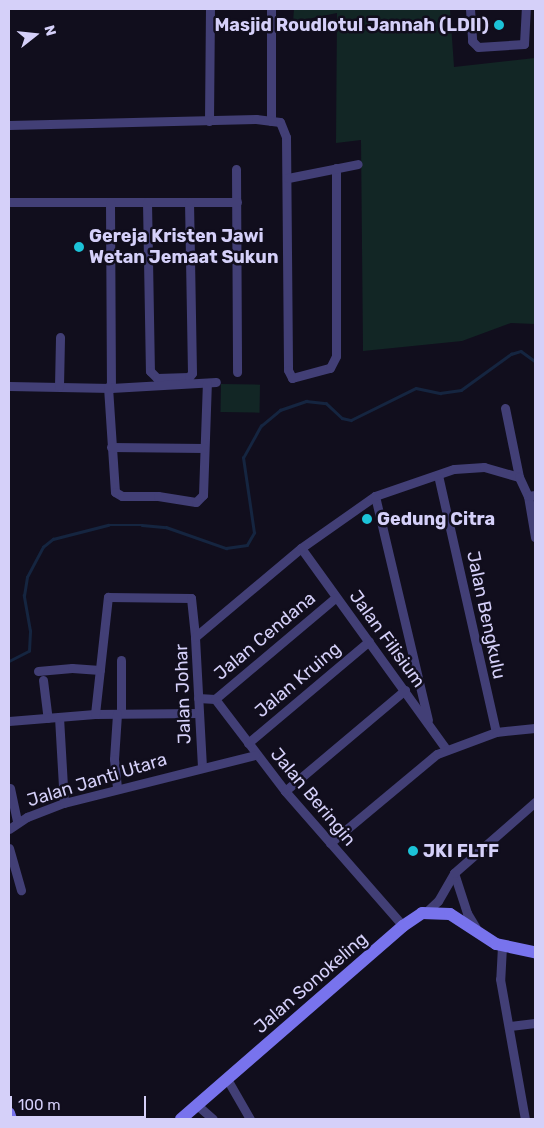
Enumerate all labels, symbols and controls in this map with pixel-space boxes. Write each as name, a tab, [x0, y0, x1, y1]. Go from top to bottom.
north arrow	[10, 10, 60, 60]
place label: Masjid Roudlotul Jannah (LDII)	[214, 14, 489, 36]
marker: Masjid Roudlotul Jannah (LDII)	[493, 19, 505, 31]
text: N	[40, 24, 59, 38]
place label: Gereja Kristen Jawi Wetan Jemaat Sukun	[89, 226, 278, 268]
marker: Gereja Kristen Jawi Wetan Jemaat Sukun	[73, 241, 85, 253]
place label: Gedung Citra	[377, 508, 495, 530]
marker: Gedung Citra	[361, 513, 373, 525]
street label: Jalan Bengkulu	[462, 549, 510, 681]
street label: Jalan Filisium	[345, 586, 429, 692]
street label: Jalan Cendana	[210, 587, 320, 685]
street label: Jalan Kruing	[251, 638, 345, 722]
street label: Jalan Johar	[170, 643, 196, 745]
street label: Jalan Beringin	[266, 744, 360, 850]
street label: Jalan Janti Utara	[25, 748, 169, 812]
place label: JKI FLTF	[423, 840, 499, 862]
marker: JKI FLTF	[407, 845, 419, 857]
street label: Jalan Sonokeling	[250, 928, 372, 1038]
scale bar	[12, 1086, 149, 1118]
text: 100 m	[18, 1096, 60, 1114]

